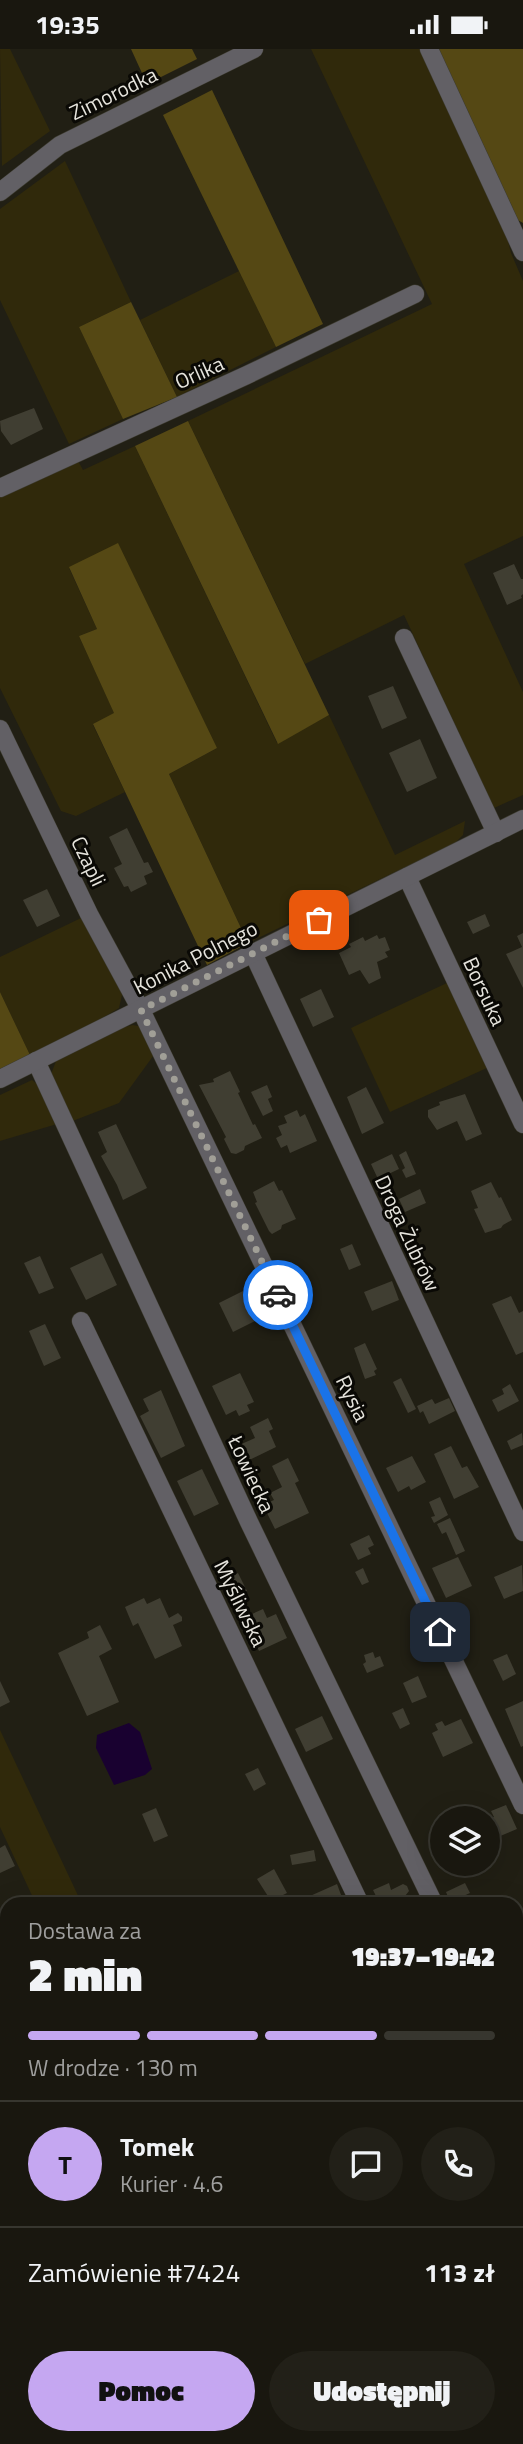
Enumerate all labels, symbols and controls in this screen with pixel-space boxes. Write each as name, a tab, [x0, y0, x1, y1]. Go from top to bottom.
text: 19:35	[35, 5, 100, 44]
street label: Zimorodka	[64, 58, 163, 128]
street label: Orlika	[169, 347, 229, 397]
street label: Czapli	[63, 831, 115, 891]
pin	[289, 890, 349, 950]
icon: bag	[300, 901, 338, 939]
street label: Konika Polnego	[127, 912, 263, 1002]
street label: Borsuka	[455, 951, 515, 1031]
street label: Droga Żubrów	[367, 1170, 449, 1296]
courier	[243, 1260, 313, 1330]
icon: car	[259, 1276, 297, 1314]
street label: Rysia	[328, 1369, 378, 1427]
street label: Łowiecka	[220, 1429, 284, 1518]
street label: Myśliwska	[206, 1554, 276, 1652]
pin	[410, 1602, 470, 1662]
icon: home	[421, 1613, 459, 1651]
map controls	[430, 1806, 500, 1876]
button: layers	[430, 1806, 500, 1876]
text: Dostawa za	[28, 1913, 141, 1948]
text: 19:37–19:42	[351, 1937, 495, 1976]
text: 2 min	[28, 1939, 142, 2009]
text: W drodze · 130 m	[28, 2050, 198, 2085]
text: Tomek	[120, 2127, 194, 2166]
button: chat	[329, 2127, 403, 2201]
button: phone	[421, 2127, 495, 2201]
text: T	[58, 2145, 72, 2184]
text: Kurier · 4.6	[120, 2166, 223, 2201]
text: Zamówienie #7424	[28, 2253, 240, 2292]
text: 113 zł	[424, 2253, 495, 2292]
button: Pomoc	[28, 2351, 255, 2431]
button: Udostępnij	[269, 2351, 495, 2431]

